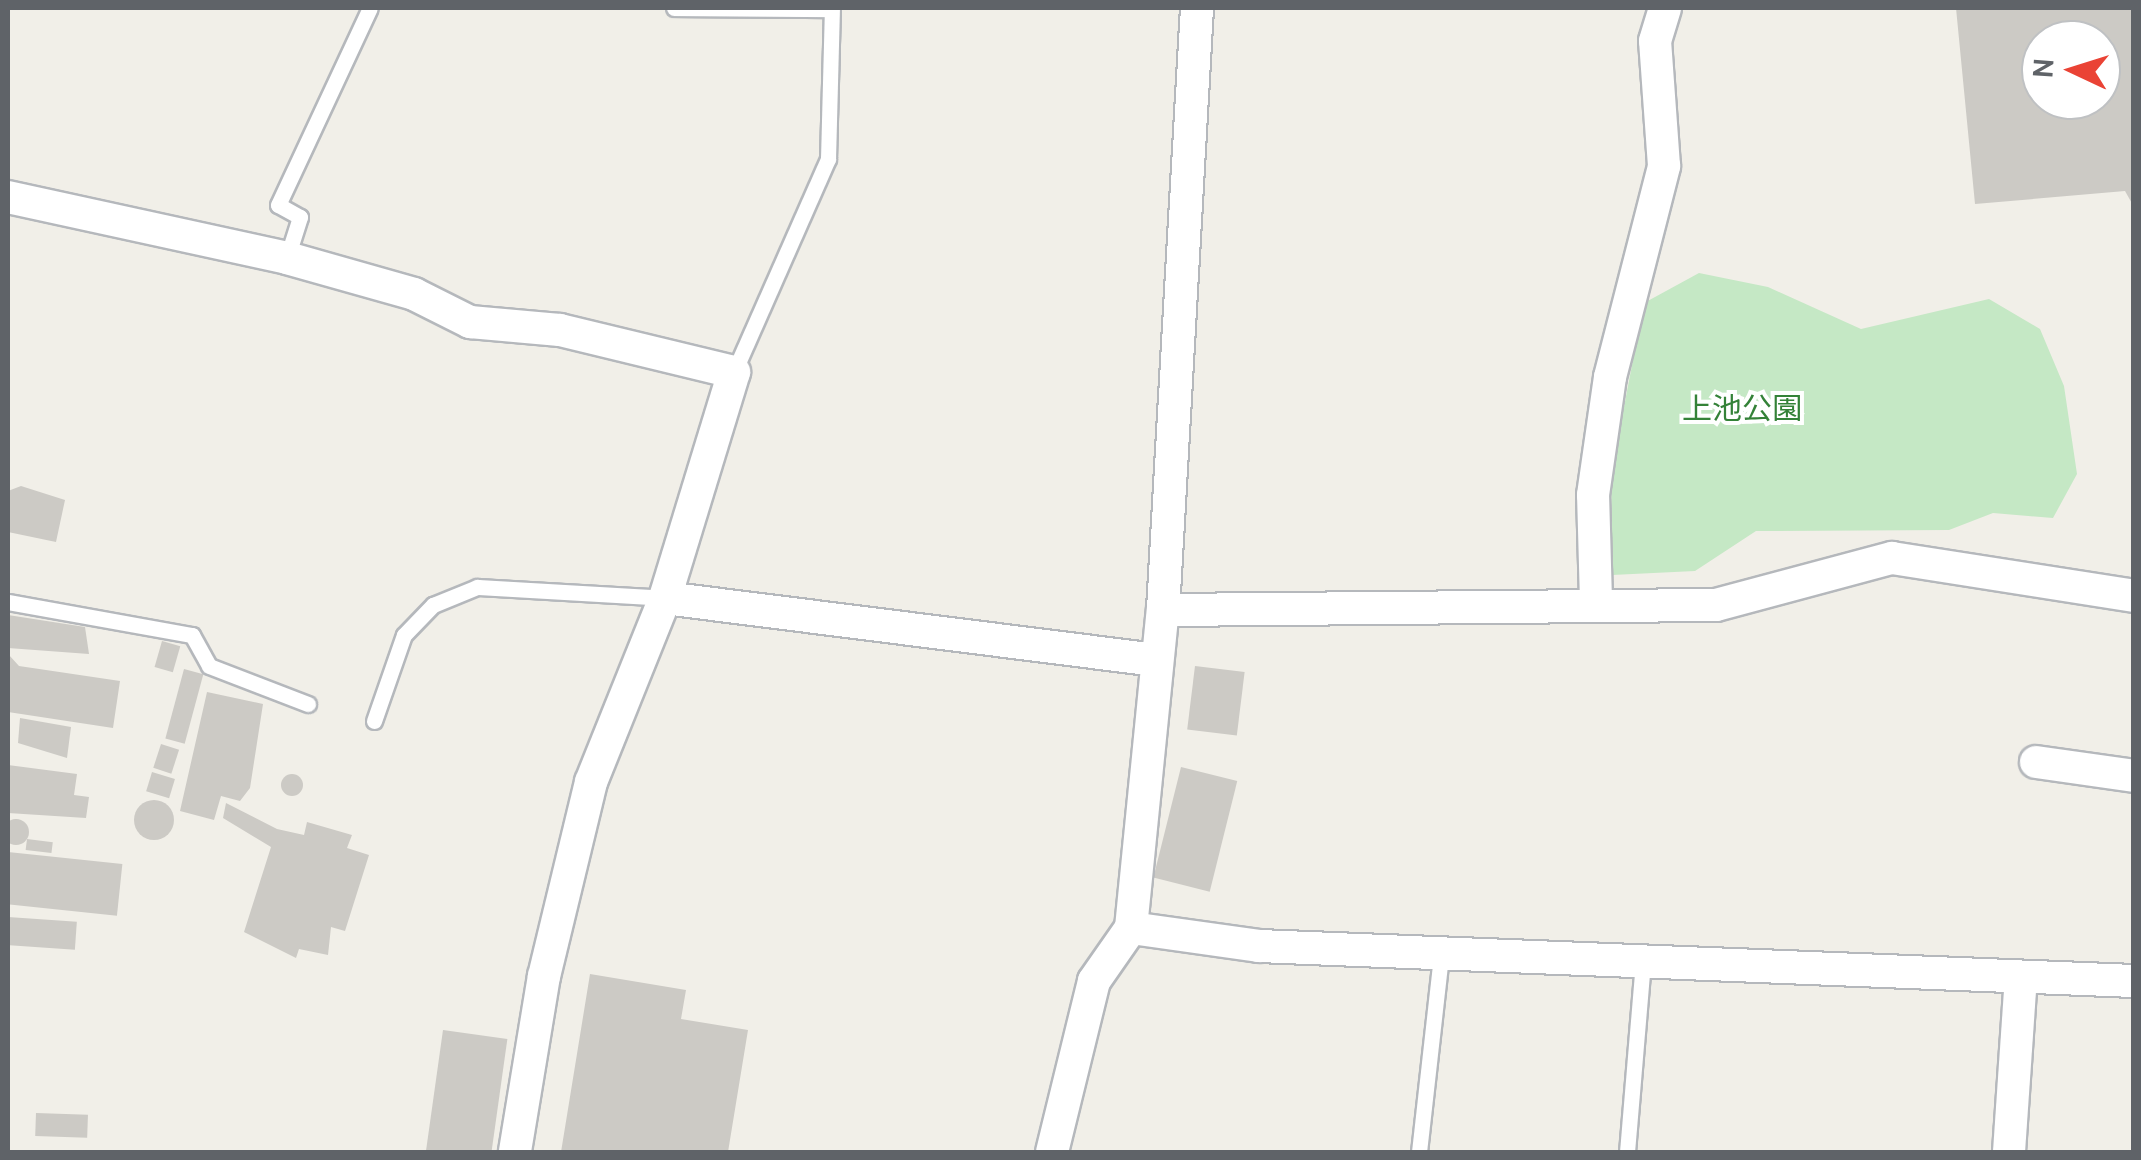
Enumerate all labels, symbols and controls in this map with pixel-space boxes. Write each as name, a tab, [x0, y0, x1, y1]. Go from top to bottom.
north arrow	[2021, 20, 2121, 120]
text: N	[2025, 57, 2061, 79]
park label: 上池公園	[1682, 391, 1802, 427]

